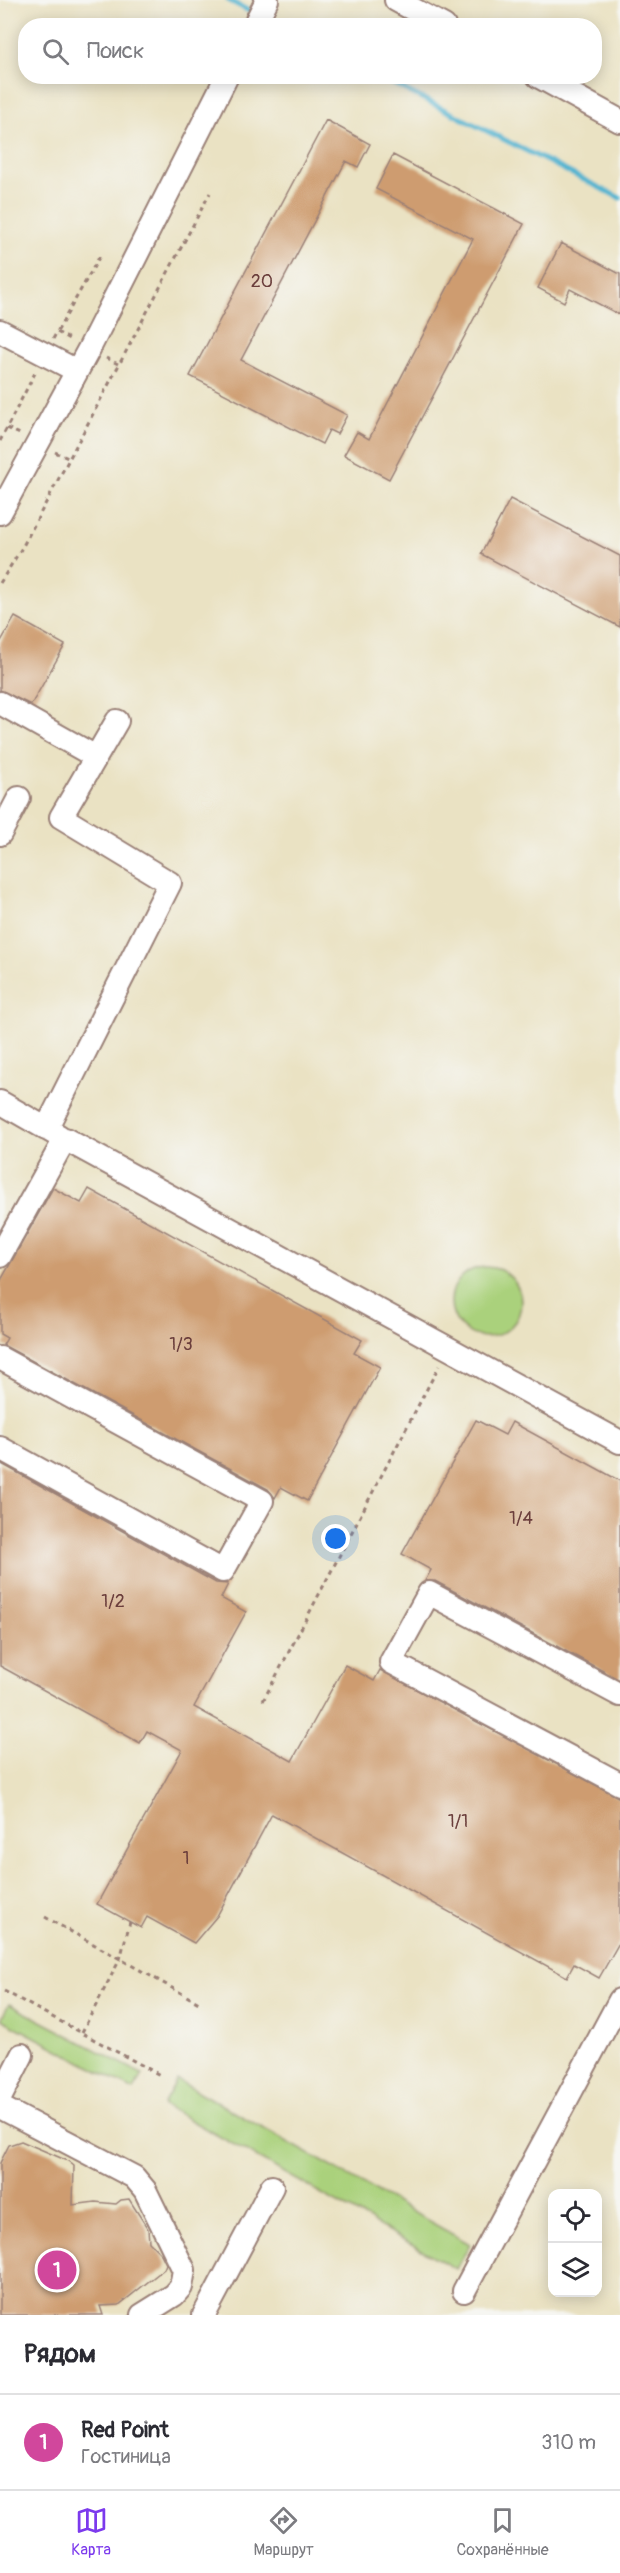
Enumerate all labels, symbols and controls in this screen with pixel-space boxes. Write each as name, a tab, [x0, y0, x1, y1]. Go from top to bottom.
search box	[18, 18, 602, 84]
icon: search	[39, 35, 72, 68]
text: Поиск	[87, 37, 144, 65]
house number: 20	[251, 270, 273, 293]
house number: 1/3	[169, 1333, 193, 1356]
house number: 1/4	[509, 1507, 534, 1530]
your location	[321, 1524, 350, 1553]
house number: 1/2	[101, 1590, 125, 1613]
house number: 1/1	[448, 1810, 468, 1833]
house number: 1	[182, 1847, 190, 1870]
map controls	[548, 2189, 602, 2297]
button: locate	[548, 2189, 602, 2243]
button: layers	[548, 2243, 602, 2297]
pin: 1	[38, 2248, 76, 2292]
text: Рядом	[24, 2338, 96, 2370]
text: Red Point	[81, 2416, 169, 2444]
text: 1	[40, 2430, 47, 2455]
text: 310 m	[541, 2430, 596, 2455]
text: Гостиница	[81, 2444, 171, 2469]
tab: Карта	[71, 2504, 111, 2560]
tab: Маршрут	[254, 2504, 314, 2560]
tab: Сохранённые	[456, 2504, 549, 2560]

